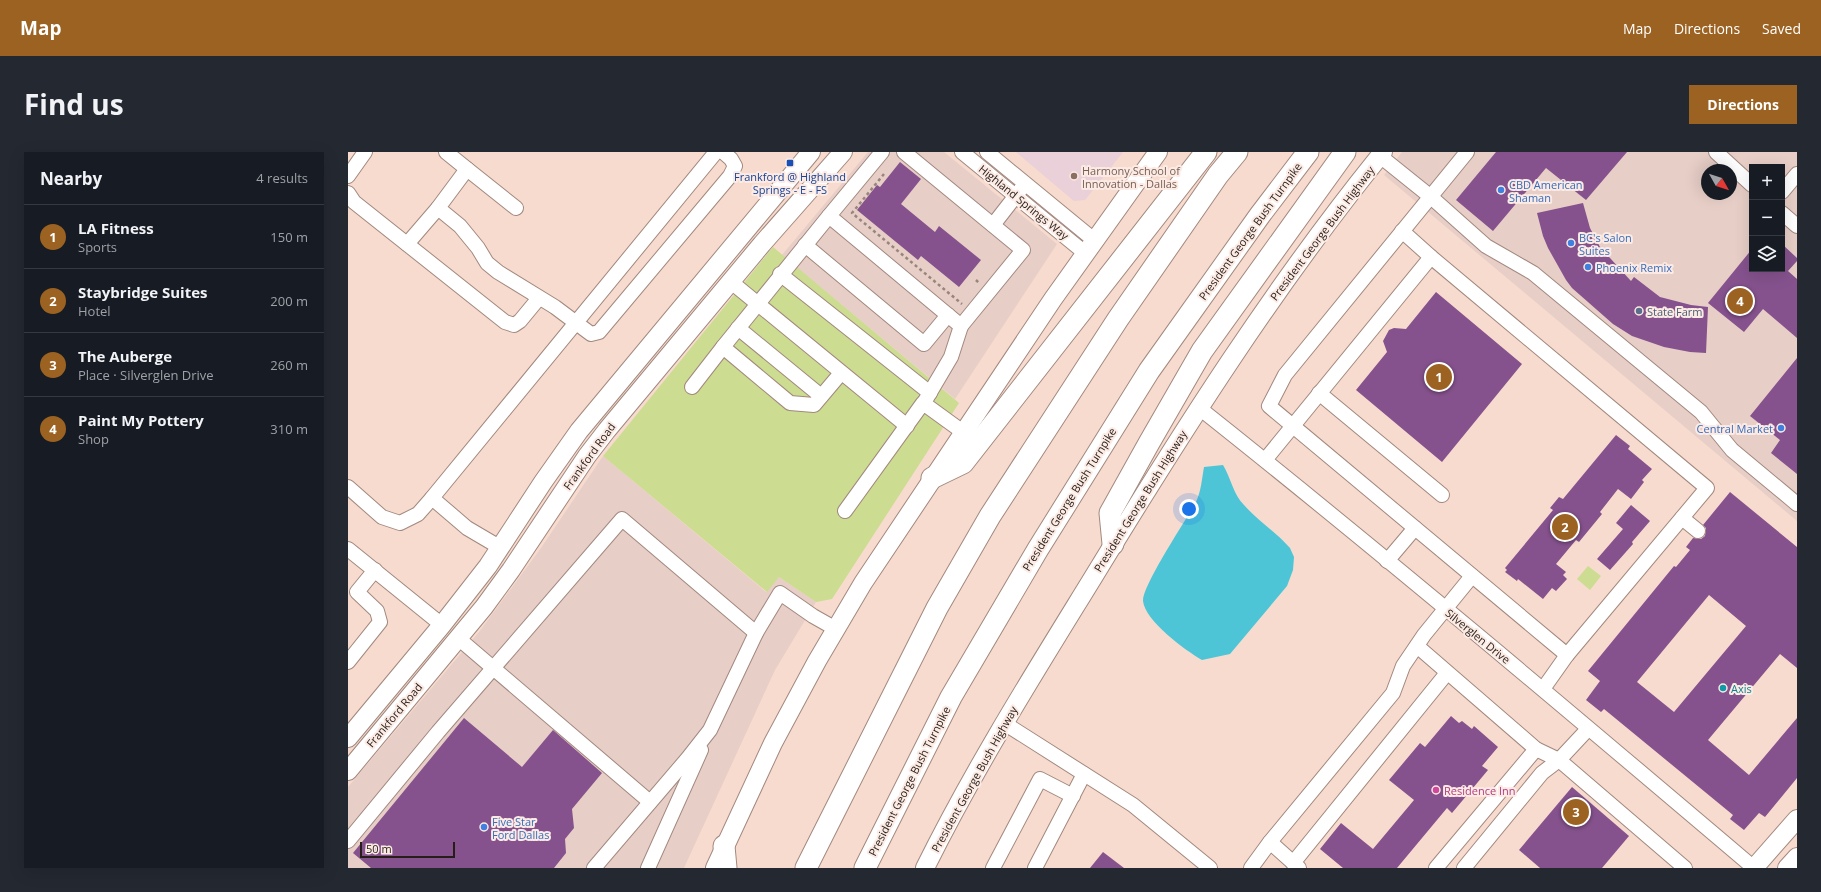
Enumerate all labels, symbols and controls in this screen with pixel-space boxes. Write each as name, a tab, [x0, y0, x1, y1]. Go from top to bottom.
text: Map	[20, 15, 61, 41]
text: Map	[1623, 19, 1652, 38]
text: Directions	[1674, 19, 1740, 38]
text: Saved	[1762, 19, 1801, 38]
text: Find us	[24, 85, 124, 123]
button: Directions	[1689, 85, 1797, 124]
marker: Frankford @ Highland Springs - E - FS	[785, 158, 795, 168]
street label: President George Bush Turnpike	[1195, 159, 1305, 303]
street label: Highland Springs Way	[976, 161, 1072, 243]
street label: President George Bush Highway	[1267, 162, 1378, 303]
place label: Harmony School of Innovation - Dallas	[1082, 163, 1181, 191]
north arrow	[1701, 164, 1737, 200]
map controls	[1749, 164, 1785, 272]
button: +	[1749, 164, 1785, 200]
text: Nearby	[40, 167, 102, 190]
text: 4 results	[256, 169, 308, 187]
place label: Frankford @ Highland Springs - E - FS	[734, 169, 846, 197]
marker: Harmony School of Innovation - Dallas	[1069, 171, 1079, 181]
place label: CBD American Shaman	[1509, 177, 1583, 205]
marker: CBD American Shaman	[1496, 185, 1506, 195]
button: −	[1749, 200, 1785, 236]
text: LA Fitness	[78, 218, 154, 238]
text: 1	[49, 228, 57, 246]
text: 150 m	[270, 228, 308, 246]
place label: BC's Salon Suites	[1579, 230, 1632, 258]
button: layers	[1749, 236, 1785, 272]
text: Sports	[78, 238, 117, 256]
marker: BC's Salon Suites	[1566, 238, 1576, 248]
place label: Phoenix Remix	[1596, 260, 1672, 275]
marker: Phoenix Remix	[1583, 262, 1593, 272]
text: Staybridge Suites	[78, 282, 208, 302]
pin: 4	[1727, 286, 1753, 316]
text: 2	[49, 292, 57, 310]
text: 200 m	[270, 292, 308, 310]
text: Hotel	[78, 302, 111, 320]
place label: State Farm	[1647, 304, 1703, 319]
marker: State Farm	[1634, 306, 1644, 316]
text: The Auberge	[78, 346, 172, 366]
text: 3	[49, 356, 57, 374]
text: 260 m	[270, 356, 308, 374]
pin: 1	[1426, 362, 1452, 392]
text: Place · Silverglen Drive	[78, 366, 214, 384]
text: Paint My Pottery	[78, 410, 204, 430]
street label: Frankford Road	[560, 419, 618, 493]
text: 4	[49, 420, 57, 438]
text: 310 m	[270, 420, 308, 438]
place label: Central Market	[1697, 421, 1773, 436]
marker: Central Market	[1776, 423, 1786, 433]
street label: President George Bush Turnpike	[1019, 425, 1119, 573]
street label: President George Bush Highway	[1090, 427, 1190, 575]
text: Shop	[78, 430, 109, 448]
your location	[1179, 499, 1199, 519]
pin: 2	[1552, 512, 1578, 542]
street label: Silverglen Drive	[1442, 605, 1514, 667]
street label: Frankford Road	[363, 680, 425, 750]
place label: Axis	[1731, 681, 1752, 696]
marker: Axis	[1718, 683, 1728, 693]
street label: President George Bush Highway	[928, 703, 1021, 855]
street label: President George Bush Turnpike	[865, 704, 953, 858]
place label: Residence Inn	[1444, 783, 1516, 798]
marker: Residence Inn	[1431, 785, 1441, 795]
pin: 3	[1563, 797, 1589, 827]
place label: Five Star Ford Dallas	[492, 814, 549, 842]
marker: Five Star Ford Dallas	[479, 822, 489, 832]
scale bar	[360, 840, 455, 859]
text: 50 m	[366, 841, 392, 856]

